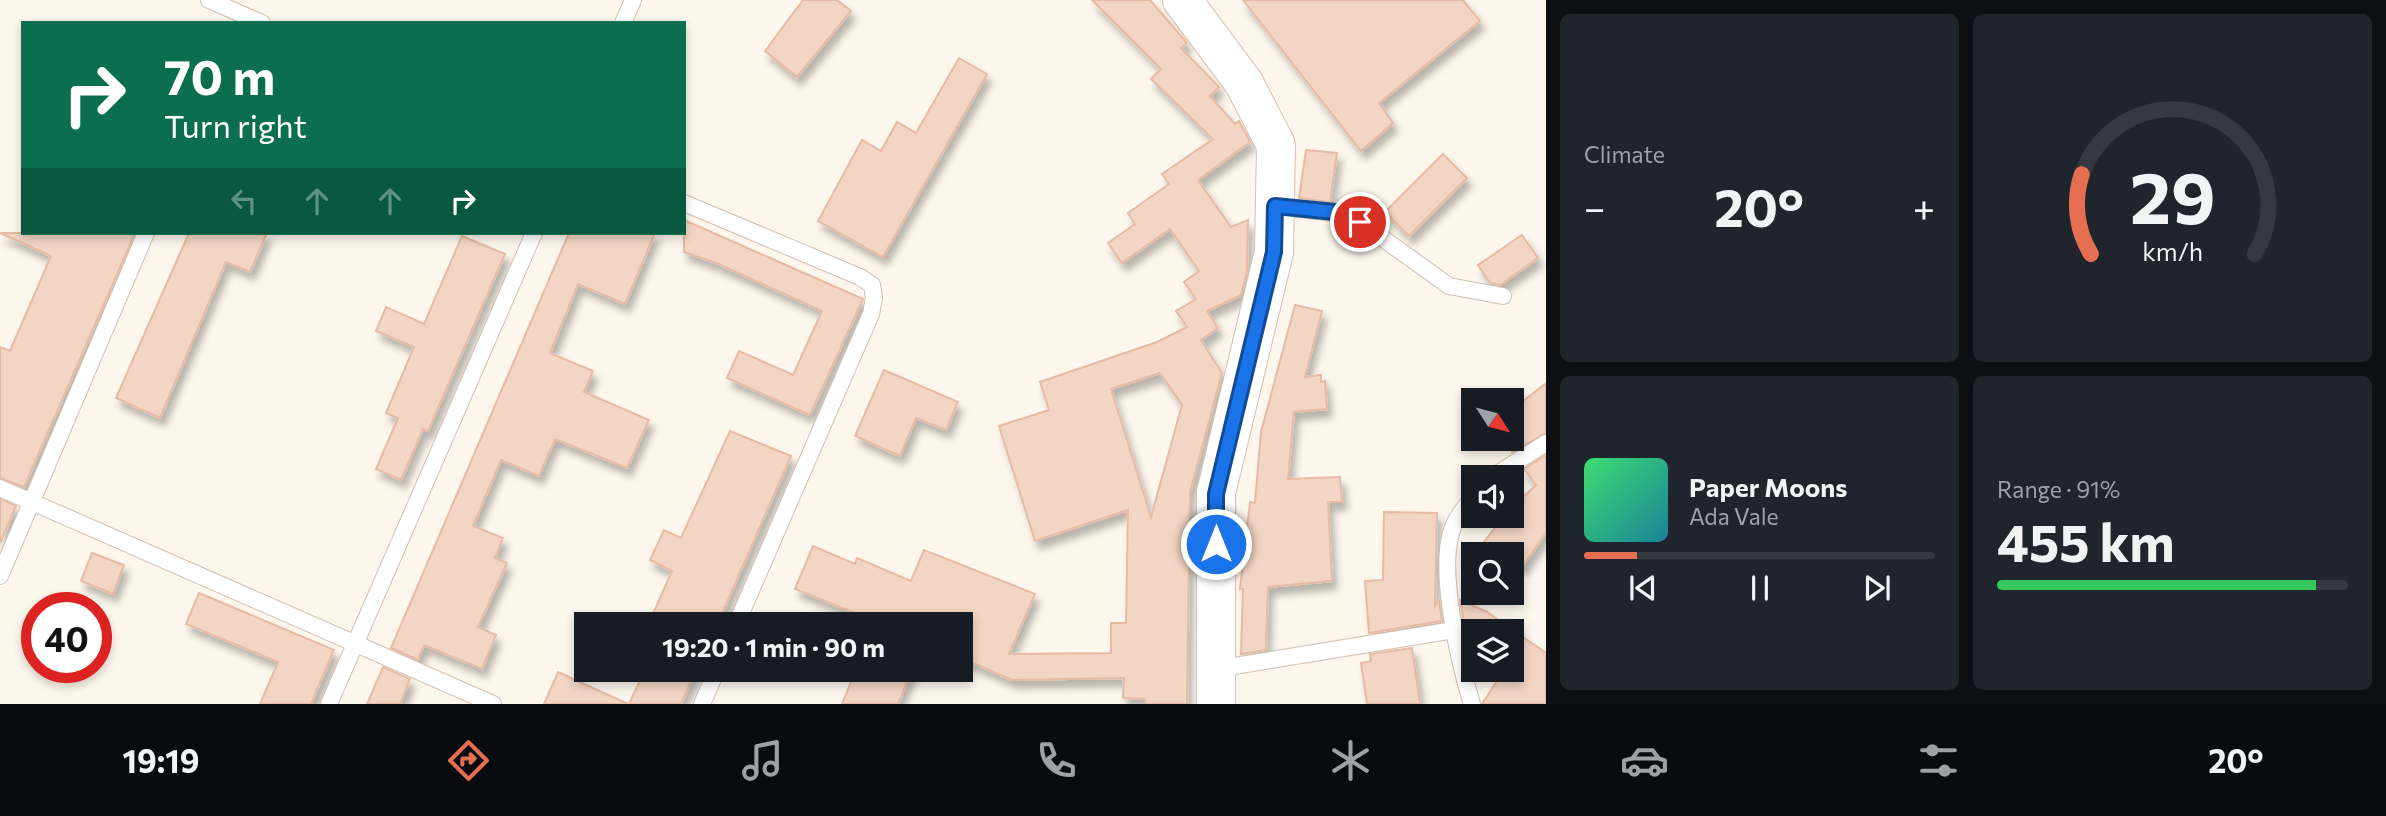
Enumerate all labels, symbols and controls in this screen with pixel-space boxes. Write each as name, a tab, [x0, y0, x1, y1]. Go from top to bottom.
text: 70 m	[164, 45, 275, 105]
icon: right	[49, 49, 140, 140]
text: Turn right	[164, 105, 307, 145]
text: Climate	[1584, 140, 1665, 168]
text: 29	[2130, 150, 2215, 239]
text: 20°	[1714, 174, 1804, 238]
icon: left	[225, 182, 263, 220]
icon: ahead	[298, 182, 336, 220]
icon: ahead	[371, 182, 409, 220]
icon: right	[444, 182, 482, 220]
text: −	[1584, 183, 1606, 230]
text: +	[1913, 183, 1935, 230]
pin	[1330, 192, 1390, 252]
icon: arrive	[1341, 203, 1379, 241]
text: km/h	[2142, 236, 2203, 266]
north arrow	[1461, 388, 1524, 452]
map controls	[1461, 388, 1524, 682]
button: sound	[1461, 465, 1524, 528]
text: Paper Moons	[1689, 471, 1847, 502]
text: Range · 91%	[1997, 475, 2120, 503]
text: Ada Vale	[1689, 502, 1779, 530]
position arrow	[1179, 507, 1253, 581]
text: 455 km	[1997, 509, 2175, 573]
button: search	[1461, 542, 1524, 605]
icon: previous	[1624, 569, 1662, 607]
icon: pause	[1741, 569, 1779, 607]
icon: next	[1858, 569, 1896, 607]
speed limit sign: 40	[21, 592, 112, 683]
button: layers	[1461, 619, 1524, 682]
text: 19:20 · 1 min · 90 m	[662, 631, 885, 662]
icon: directions	[444, 736, 493, 785]
icon: music	[738, 736, 787, 785]
icon: phone	[1032, 736, 1081, 785]
icon: climate	[1326, 736, 1375, 785]
icon: car	[1620, 736, 1669, 785]
icon: filters	[1914, 736, 1963, 785]
text: 19:19	[122, 740, 199, 780]
text: 20°	[2208, 740, 2263, 780]

